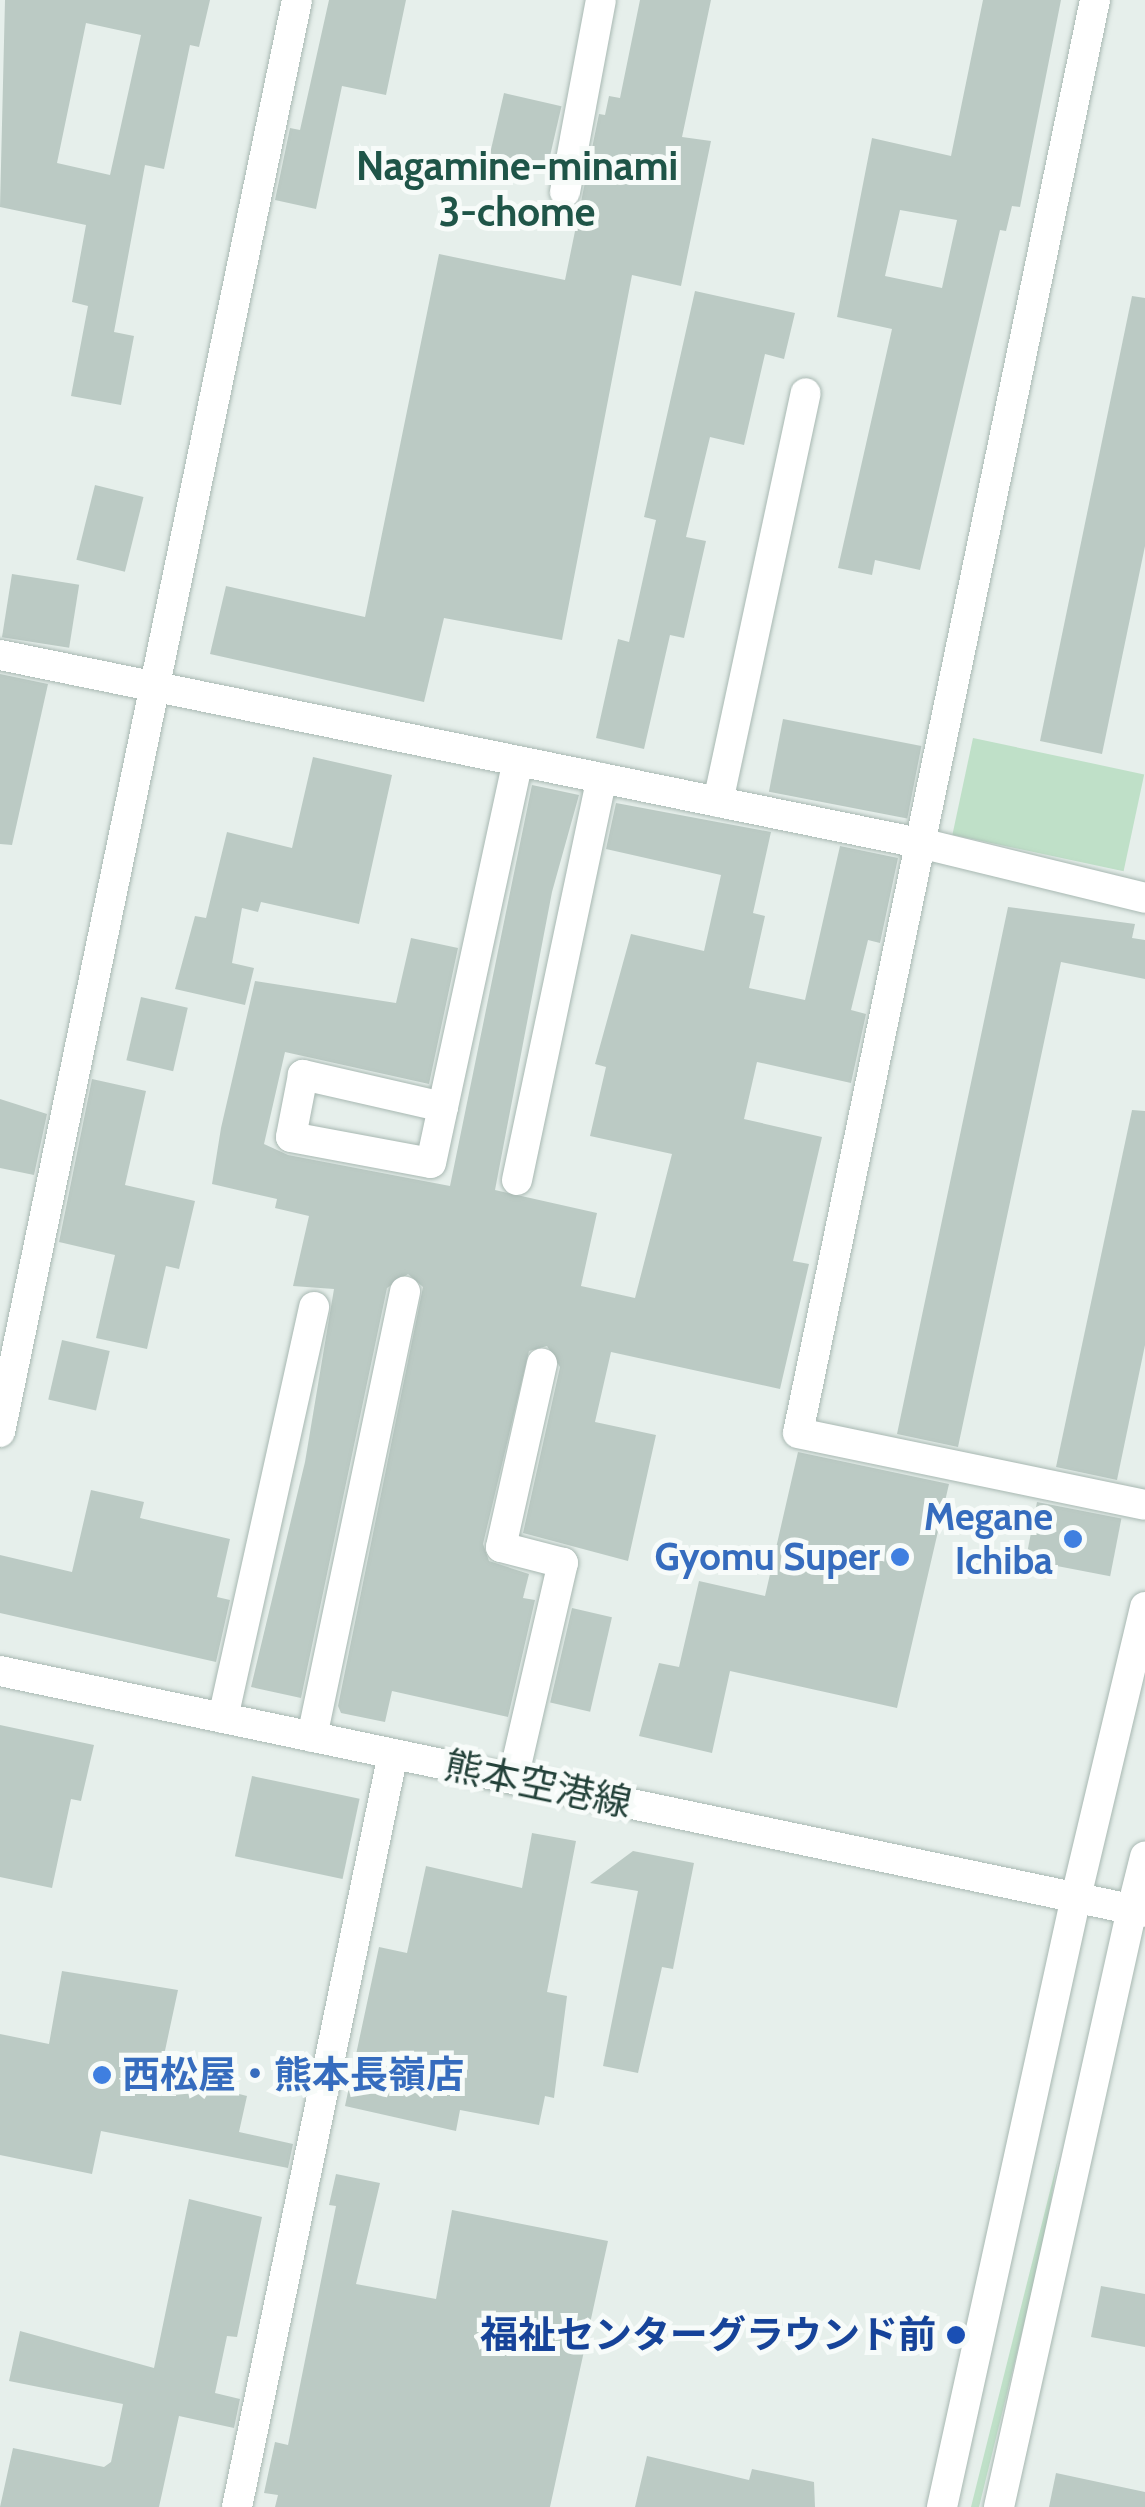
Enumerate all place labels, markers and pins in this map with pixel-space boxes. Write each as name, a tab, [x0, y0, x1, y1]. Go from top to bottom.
place label: Megane Ichiba	[924, 1494, 1053, 1584]
marker: Megane Ichiba	[1062, 1528, 1084, 1550]
place label: Gyomu Super	[655, 1534, 880, 1580]
marker: Gyomu Super	[889, 1546, 911, 1568]
place label: 西松屋・熊本長嶺店	[122, 2052, 464, 2098]
marker: 西松屋・熊本長嶺店	[91, 2064, 113, 2086]
place label: 福祉センターグラウンド前	[480, 2312, 936, 2358]
marker: 福祉センターグラウンド前	[945, 2324, 967, 2346]

